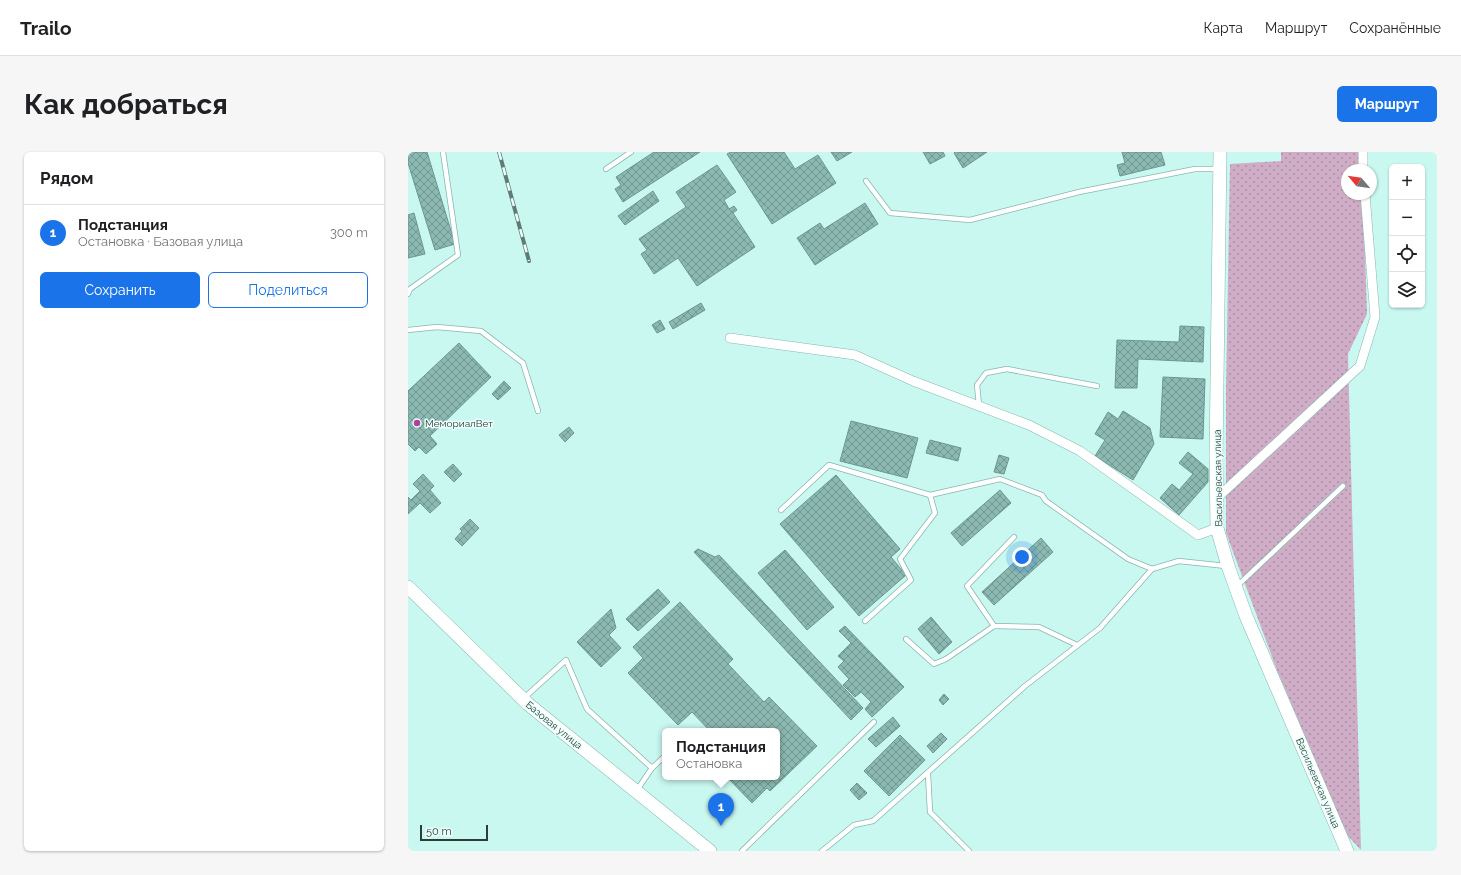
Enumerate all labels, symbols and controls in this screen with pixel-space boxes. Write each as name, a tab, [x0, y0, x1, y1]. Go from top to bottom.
text: Trailo	[20, 17, 71, 39]
text: Карта	[1204, 20, 1243, 36]
text: Маршрут	[1265, 20, 1327, 36]
text: Сохранённые	[1349, 20, 1441, 36]
button: Маршрут	[1337, 86, 1437, 122]
text: Как добраться	[24, 88, 228, 121]
north arrow	[1341, 164, 1377, 200]
map controls	[1389, 164, 1425, 308]
button: +	[1389, 164, 1425, 200]
text: Рядом	[40, 168, 93, 188]
button: −	[1389, 200, 1425, 236]
text: Подстанция	[78, 216, 168, 234]
text: 1	[50, 225, 56, 240]
text: 300 m	[330, 225, 368, 240]
text: Остановка · Базовая улица	[78, 234, 243, 249]
button: locate	[1389, 236, 1425, 272]
button: Сохранить	[40, 272, 200, 308]
button: Поделиться	[208, 272, 368, 308]
button: layers	[1389, 272, 1425, 308]
marker: МемориалВет	[412, 418, 422, 428]
place label: МемориалВет	[425, 418, 493, 429]
street label: Васильевская улица	[1212, 429, 1224, 527]
your location	[1012, 547, 1032, 567]
street label: Базовая улица	[524, 699, 584, 751]
popup	[662, 728, 780, 780]
street label: Васильевская улица	[1294, 736, 1342, 830]
text: Подстанция	[676, 738, 766, 756]
text: Остановка	[676, 756, 742, 771]
pin: 1	[708, 793, 734, 826]
scale bar	[420, 823, 488, 842]
text: 50 m	[426, 825, 452, 838]

